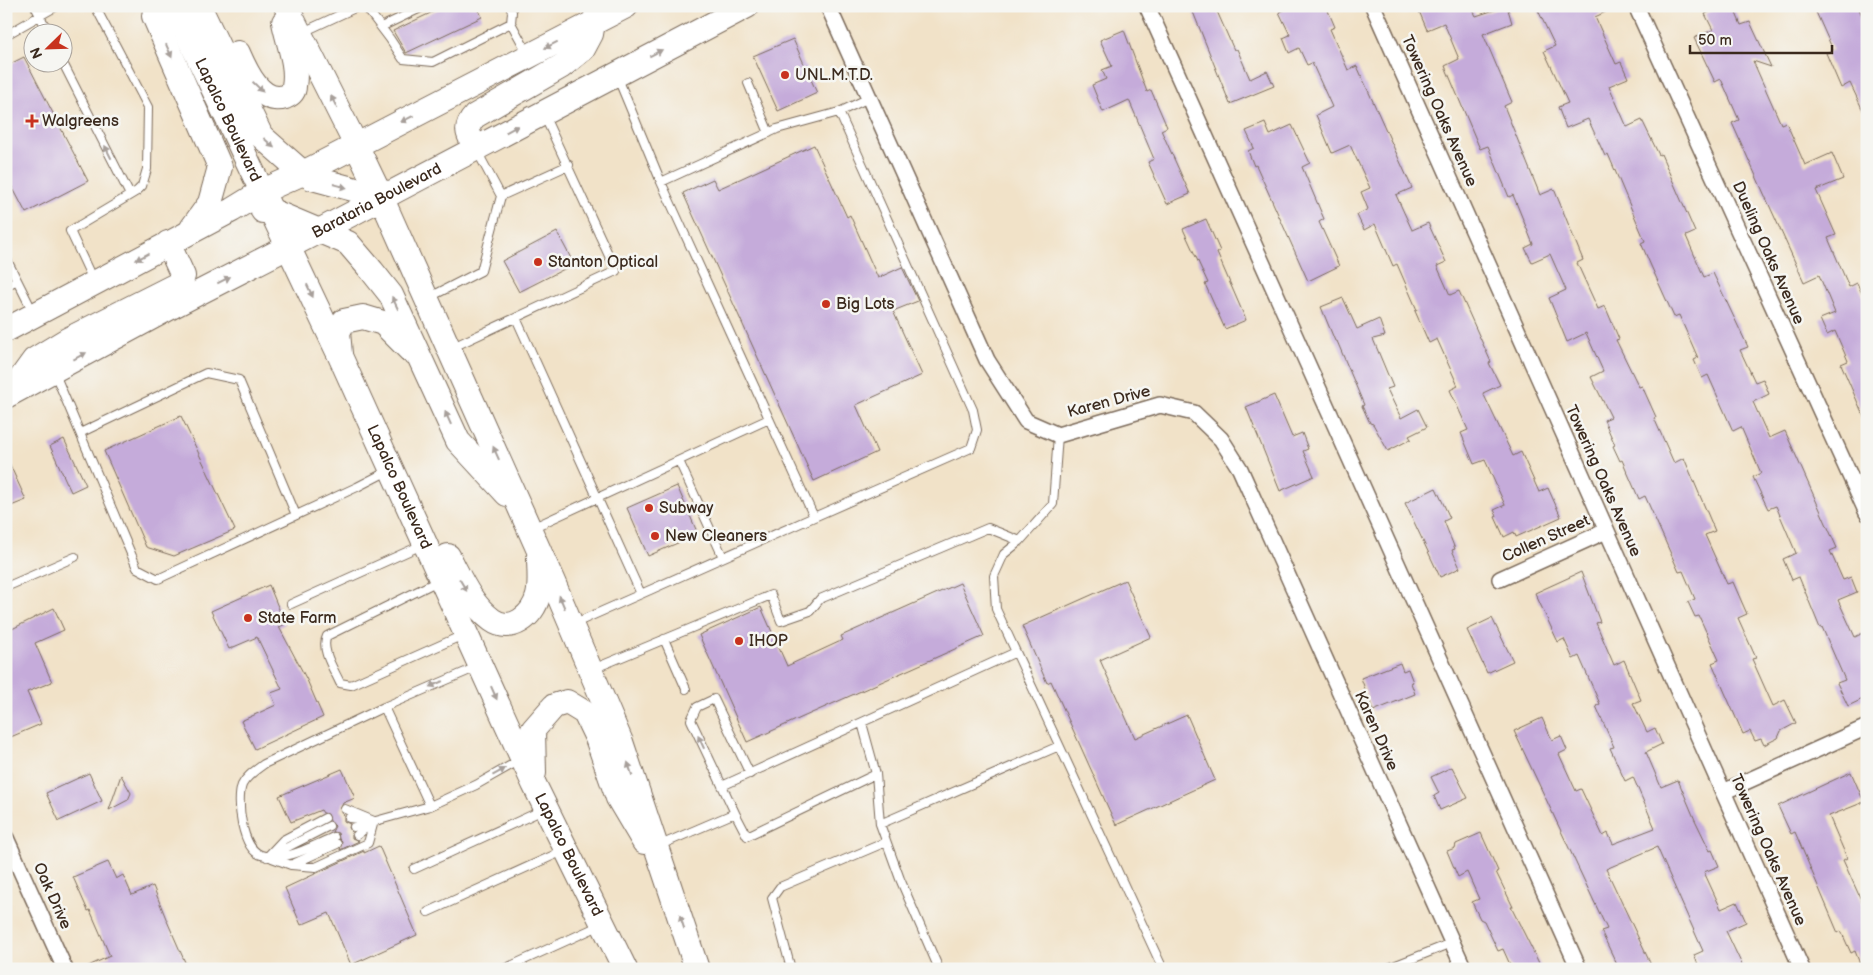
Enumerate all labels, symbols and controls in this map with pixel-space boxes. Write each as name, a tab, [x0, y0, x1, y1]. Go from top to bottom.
north arrow	[22, 22, 72, 72]
scale bar	[1690, 22, 1833, 54]
text: 50 m	[1698, 31, 1732, 50]
street label: Towering Oaks Avenue	[1397, 32, 1481, 190]
one-way arrow	[544, 41, 558, 49]
one-way arrow	[166, 44, 174, 58]
text: N	[27, 45, 46, 61]
one-way arrow	[649, 49, 663, 57]
street label: Lapalco Boulevard	[191, 55, 265, 185]
place label: UNL.M.T.D.	[795, 66, 873, 85]
marker: UNL.M.T.D.	[779, 69, 791, 81]
one-way arrow	[252, 80, 264, 92]
one-way arrow	[330, 94, 338, 109]
place label: Walgreens	[42, 112, 119, 131]
marker: Walgreens	[26, 115, 38, 127]
one-way arrow	[399, 115, 414, 123]
one-way arrow	[505, 125, 519, 133]
one-way arrow	[263, 137, 276, 148]
one-way arrow	[104, 144, 112, 159]
street label: Barataria Boulevard	[309, 159, 445, 243]
street label: Dueling Oaks Avenue	[1728, 178, 1808, 328]
one-way arrow	[332, 182, 347, 190]
one-way arrow	[135, 253, 150, 261]
place label: Stanton Optical	[548, 253, 658, 272]
marker: Stanton Optical	[532, 256, 544, 268]
one-way arrow	[216, 276, 231, 284]
one-way arrow	[306, 284, 314, 298]
place label: Big Lots	[836, 295, 895, 314]
one-way arrow	[390, 296, 398, 310]
marker: Big Lots	[820, 298, 832, 310]
one-way arrow	[73, 352, 87, 360]
street label: Karen Drive	[1065, 382, 1153, 422]
street label: Towering Oaks Avenue	[1561, 402, 1645, 560]
one-way arrow	[443, 411, 451, 425]
street label: Lapalco Boulevard	[363, 422, 436, 552]
one-way arrow	[492, 446, 500, 460]
place label: Subway	[659, 499, 714, 518]
marker: Subway	[643, 502, 655, 514]
street label: Collen Street	[1499, 511, 1593, 567]
place label: New Cleaners	[665, 527, 767, 546]
marker: New Cleaners	[649, 530, 661, 542]
one-way arrow	[459, 578, 468, 591]
one-way arrow	[558, 594, 566, 609]
place label: State Farm	[258, 609, 337, 628]
marker: State Farm	[242, 612, 254, 624]
place label: IHOP	[749, 632, 788, 651]
marker: IHOP	[733, 635, 745, 647]
one-way arrow	[429, 681, 443, 689]
one-way arrow	[489, 686, 498, 701]
street label: Karen Drive	[1350, 688, 1402, 774]
one-way arrow	[697, 735, 705, 749]
one-way arrow	[626, 761, 633, 776]
one-way arrow	[493, 767, 506, 776]
street label: Towering Oaks Avenue	[1726, 771, 1810, 929]
street label: Lapalco Boulevard	[531, 790, 607, 919]
street label: Oak Drive	[29, 860, 75, 933]
one-way arrow	[677, 915, 685, 930]

